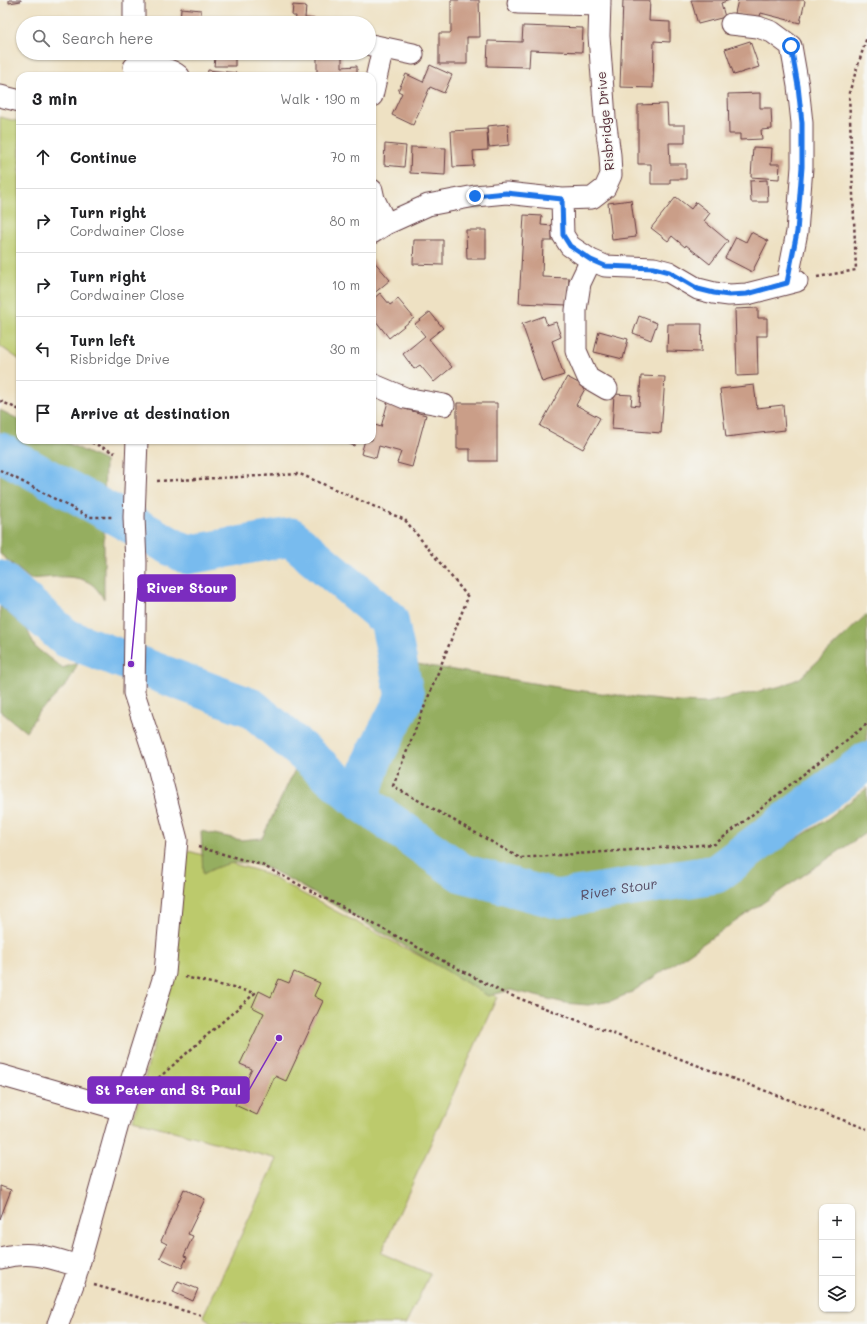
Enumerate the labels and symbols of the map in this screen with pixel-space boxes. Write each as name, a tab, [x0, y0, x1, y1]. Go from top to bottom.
route start	[782, 37, 800, 55]
street label: Risbridge Drive	[592, 71, 617, 171]
route end	[466, 187, 484, 205]
callout: River Stour	[138, 575, 235, 601]
text: River Stour	[146, 578, 228, 597]
water label: River Stour	[579, 873, 659, 904]
callout: St Peter and St Paul	[88, 1077, 249, 1103]
text: St Peter and St Paul	[95, 1080, 241, 1099]

